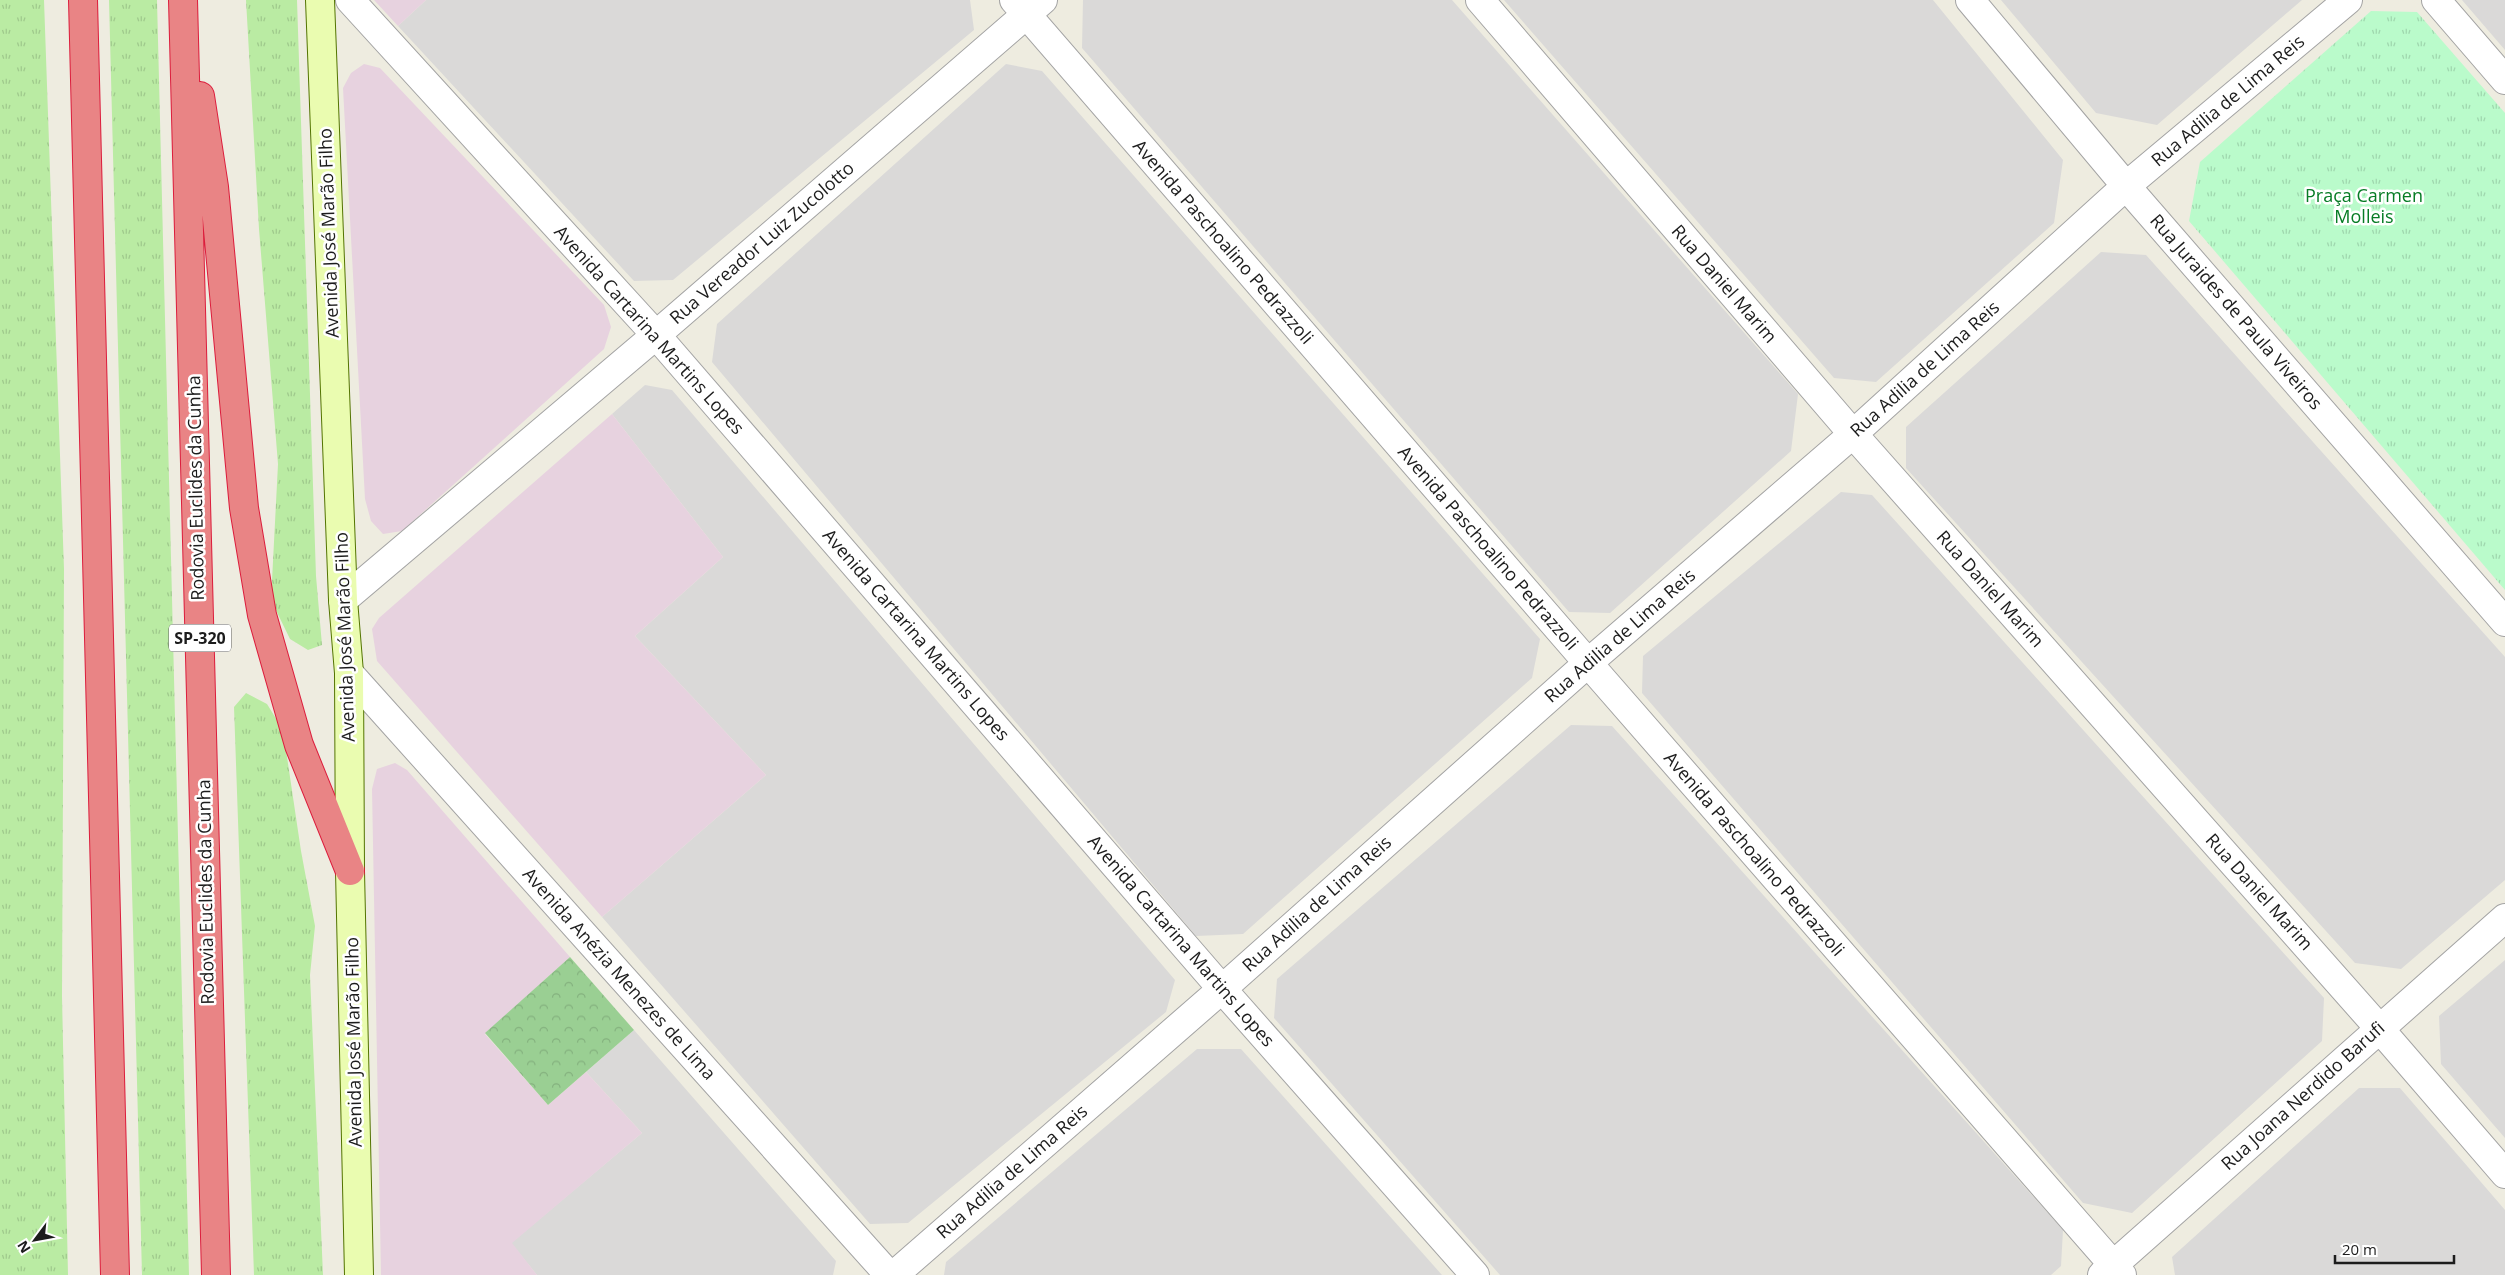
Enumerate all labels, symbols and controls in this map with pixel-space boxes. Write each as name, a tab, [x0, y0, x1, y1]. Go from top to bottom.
street label: Rua Adilia de Lima Reis	[2146, 29, 2309, 171]
street label: Avenida José Marão Filho	[312, 128, 344, 338]
street label: Avenida Paschoalino Pedrazzoli	[1128, 134, 1319, 349]
street label: Rua Vereador Luiz Zucolotto	[664, 155, 859, 329]
park label: Praça Carmen Molleis	[2305, 183, 2423, 228]
street label: Rua Juraides de Paula Viveiros	[2145, 209, 2328, 414]
street label: Rua Daniel Marim	[1667, 219, 1783, 348]
street label: Avenida Cartarina Martins Lopes	[549, 220, 750, 439]
street label: Rua Adilia de Lima Reis	[1845, 295, 2004, 442]
street label: Rodovia Euclides da Cunha	[181, 375, 209, 601]
street label: Avenida Paschoalino Pedrazzoli	[1393, 440, 1584, 655]
street label: Avenida Cartarina Martins Lopes	[818, 523, 1015, 745]
street label: Rua Daniel Marim	[1932, 525, 2050, 652]
street label: Avenida José Marão Filho	[328, 532, 360, 742]
street label: Rua Adilia de Lima Reis	[1539, 563, 1700, 708]
road number: SP-320	[169, 624, 231, 651]
street label: Avenida Paschoalino Pedrazzoli	[1659, 746, 1850, 961]
street label: Rodovia Euclides da Cunha	[191, 779, 219, 1005]
street label: Rua Daniel Marim	[2201, 828, 2319, 955]
street label: Avenida Cartarina Martins Lopes	[1083, 829, 1280, 1051]
street label: Rua Adilia de Lima Reis	[1237, 830, 1396, 977]
street label: Avenida Anézia Menezes de Lima	[518, 862, 722, 1085]
street label: Avenida José Marão Filho	[339, 937, 367, 1147]
street label: Rua Joana Nerdido Barufi	[2216, 1015, 2389, 1175]
street label: Rua Adilia de Lima Reis	[931, 1099, 1092, 1244]
north arrow	[10, 1215, 60, 1265]
scale bar	[2335, 1232, 2454, 1264]
text: N	[12, 1237, 35, 1257]
text: 20 m	[2342, 1239, 2377, 1259]

